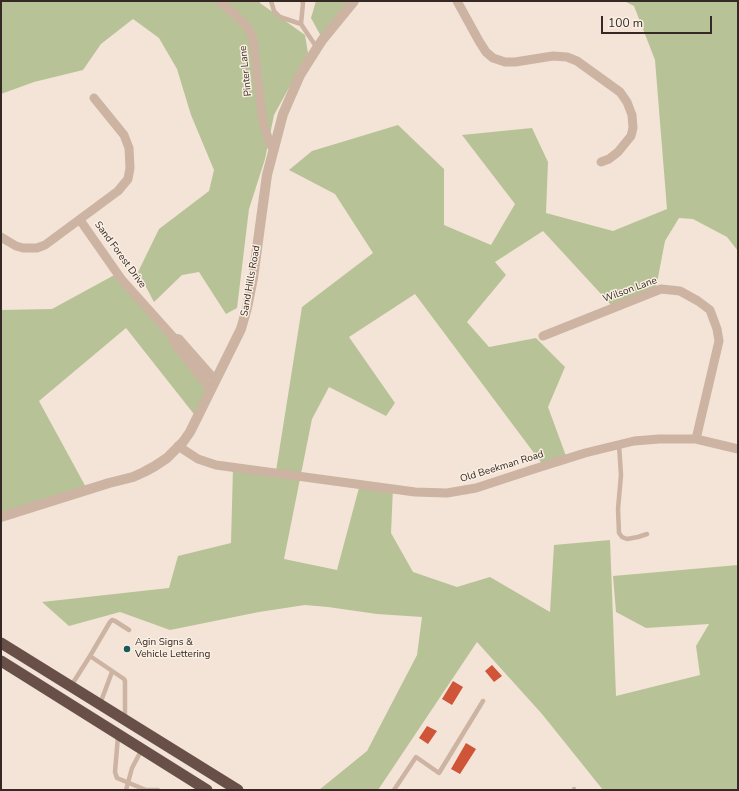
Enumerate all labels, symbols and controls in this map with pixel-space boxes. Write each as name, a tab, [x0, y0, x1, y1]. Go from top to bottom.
scale bar	[603, 8, 714, 34]
text: 100 m	[608, 15, 643, 31]
street label: Pinter Lane	[237, 45, 255, 97]
street label: Sand Forest Drive	[92, 219, 148, 291]
street label: Sand Hills Road	[239, 245, 263, 317]
street label: Wilson Lane	[601, 275, 659, 305]
street label: Old Beekman Road	[459, 449, 545, 485]
place label: Agin Signs & Vehicle Lettering	[135, 637, 210, 660]
marker: Agin Signs & Vehicle Lettering	[122, 644, 132, 654]

